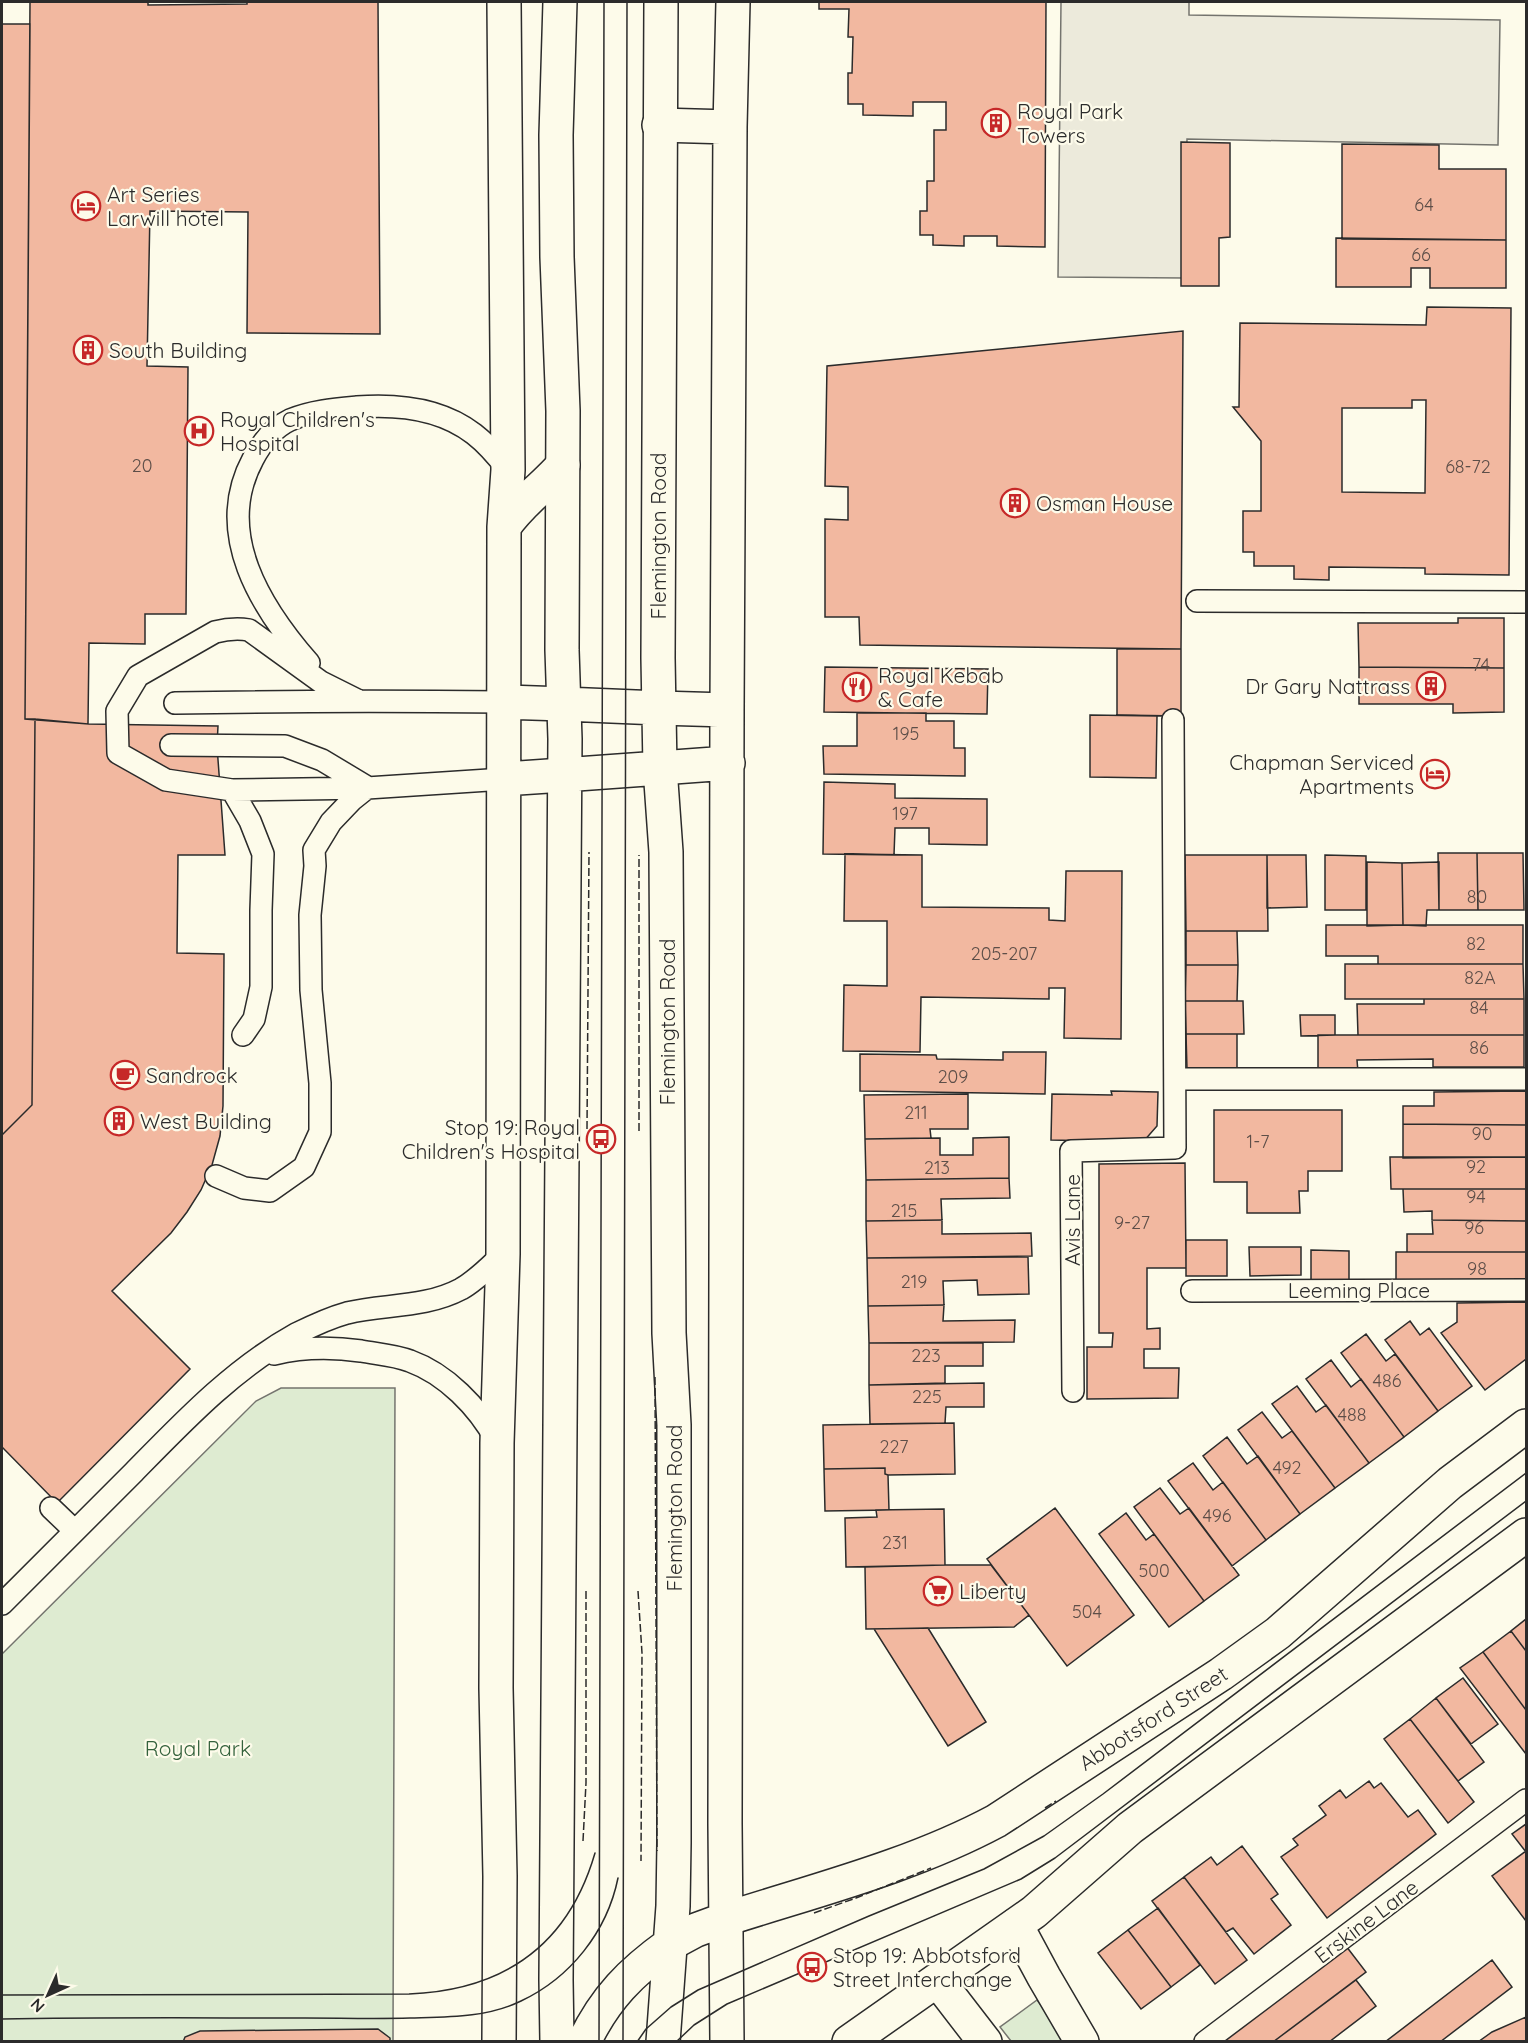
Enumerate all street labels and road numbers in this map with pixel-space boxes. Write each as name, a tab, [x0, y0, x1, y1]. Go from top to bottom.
street label: Flemington Road	[645, 453, 671, 619]
street label: Flemington Road	[654, 939, 680, 1105]
street label: Avis Lane	[1059, 1174, 1085, 1266]
street label: Leeming Place	[1288, 1277, 1430, 1303]
street label: Flemington Road	[661, 1425, 687, 1591]
street label: Abbotsford Street	[1074, 1660, 1232, 1776]
street label: Erskine Lane	[1309, 1874, 1423, 1968]

